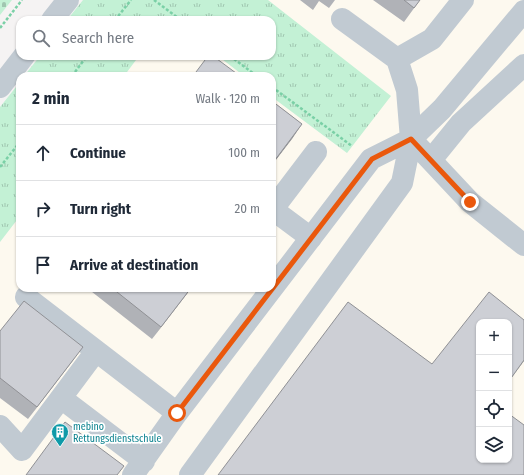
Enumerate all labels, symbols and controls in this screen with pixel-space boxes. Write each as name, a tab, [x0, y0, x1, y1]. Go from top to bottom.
search box	[16, 16, 276, 60]
icon: search	[30, 27, 52, 49]
text: Search here	[62, 29, 134, 47]
text: 2 min	[32, 88, 70, 109]
text: Walk · 120 m	[195, 91, 260, 106]
icon: ahead	[32, 142, 54, 164]
text: Continue	[70, 144, 126, 162]
text: 100 m	[228, 145, 260, 160]
route end	[461, 193, 479, 211]
icon: right	[32, 198, 54, 220]
text: Turn right	[70, 200, 131, 218]
text: 20 m	[234, 201, 260, 216]
icon: arrive	[32, 254, 54, 276]
text: Arrive at destination	[70, 256, 198, 274]
map controls	[476, 319, 512, 463]
button: +	[476, 319, 512, 355]
button: −	[476, 355, 512, 391]
button: locate	[476, 391, 512, 427]
route start	[168, 404, 186, 422]
place label: mebino Rettungsdienstschule	[73, 421, 161, 445]
building icon: mebino Rettungsdienstschule	[50, 422, 70, 447]
button: layers	[476, 427, 512, 463]

